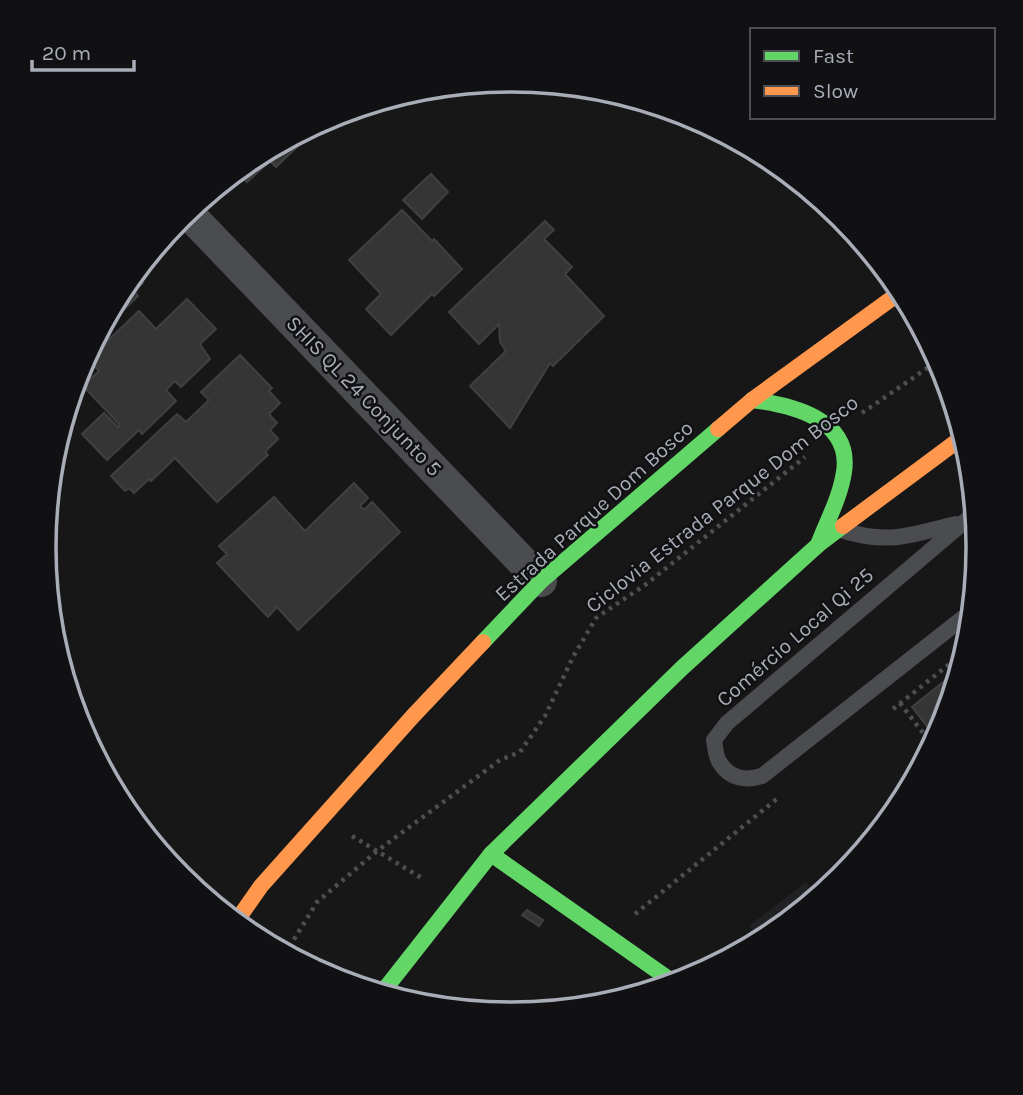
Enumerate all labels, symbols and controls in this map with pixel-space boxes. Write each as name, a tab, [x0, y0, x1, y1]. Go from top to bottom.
scale bar	[32, 28, 133, 72]
legend	[750, 28, 995, 119]
text: 20 m	[42, 41, 91, 65]
text: Fast	[813, 44, 854, 68]
text: Slow	[813, 79, 858, 103]
street label: SHIS QL 24 Conjunto 5	[281, 311, 447, 481]
street label: Ciclovia Estrada Parque Dom Bosco	[581, 390, 863, 618]
street label: Estrada Parque Dom Bosco	[490, 415, 698, 607]
street label: Comércio Local Qi 25	[712, 563, 878, 711]

